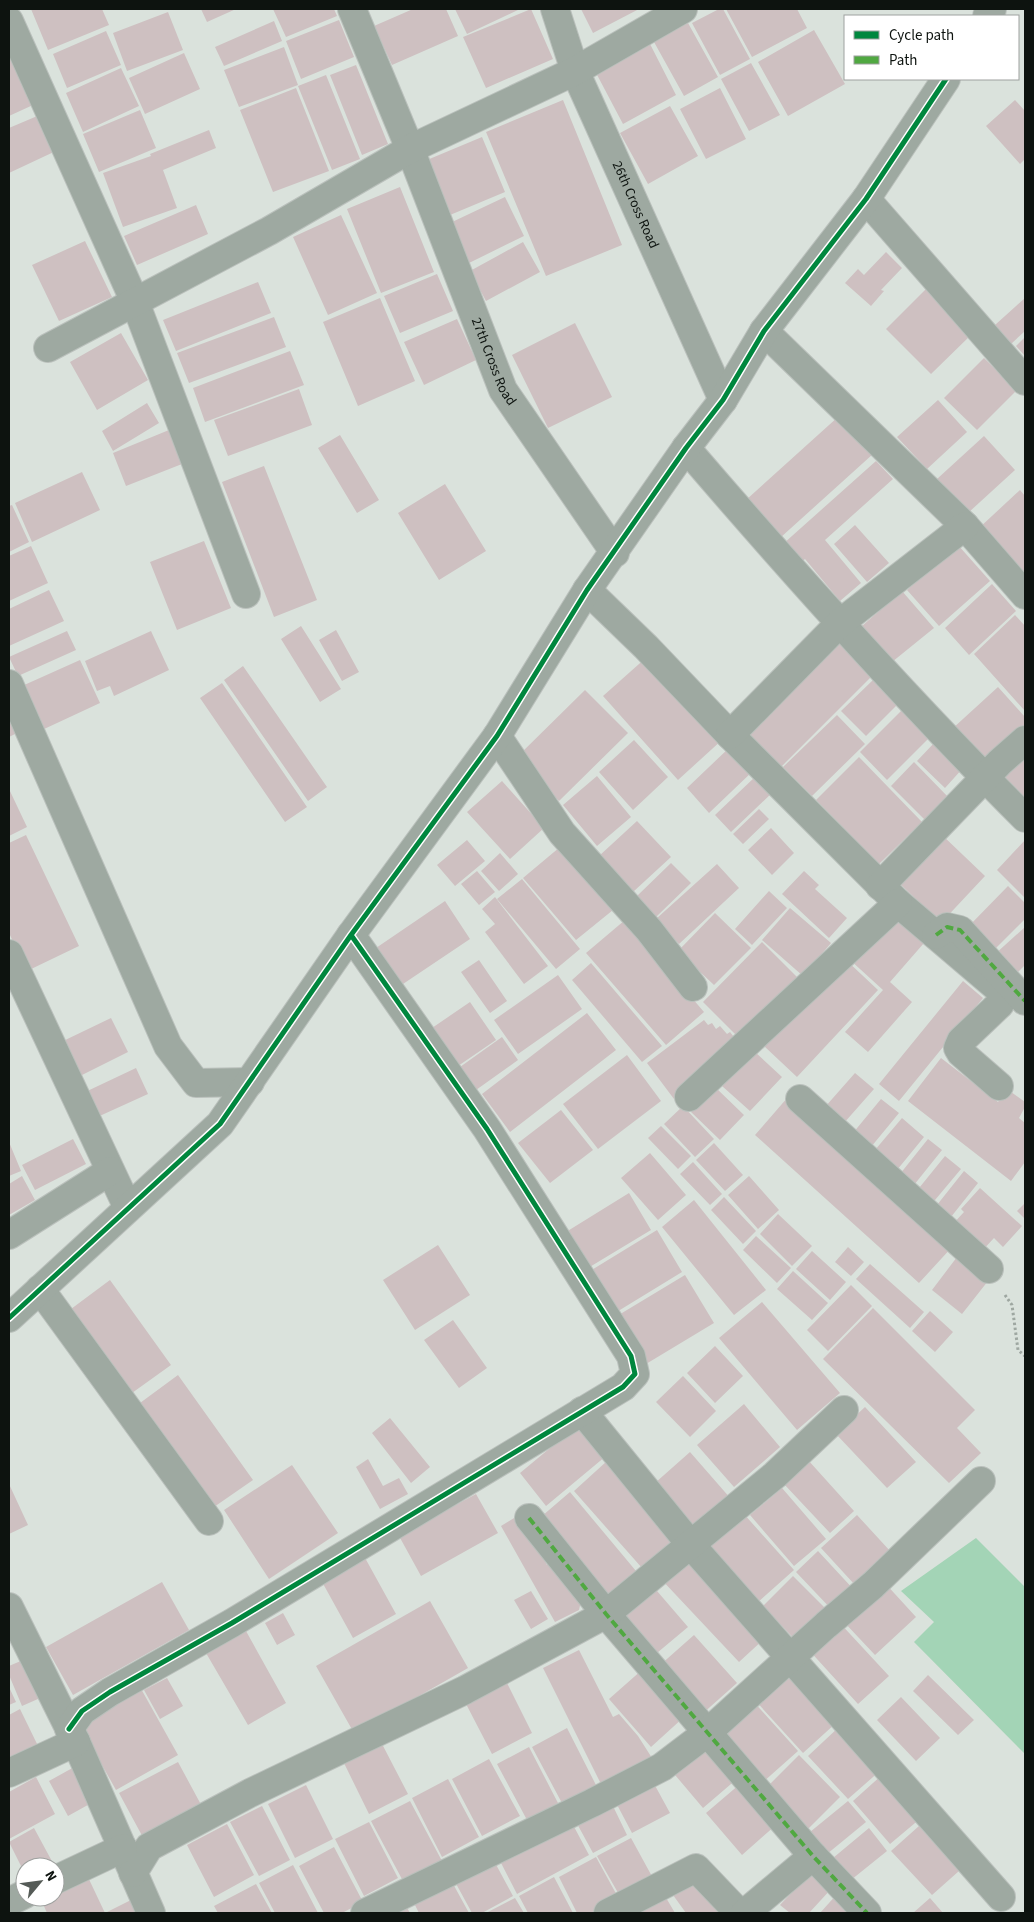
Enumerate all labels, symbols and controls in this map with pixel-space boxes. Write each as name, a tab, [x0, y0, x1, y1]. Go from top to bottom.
legend	[844, 15, 1019, 80]
text: Cycle path	[889, 25, 954, 46]
text: Path	[889, 50, 917, 71]
street label: 26th Cross Road	[607, 158, 664, 252]
street label: 27th Cross Road	[466, 315, 521, 410]
north arrow	[15, 1857, 65, 1907]
text: N	[39, 1867, 61, 1885]

